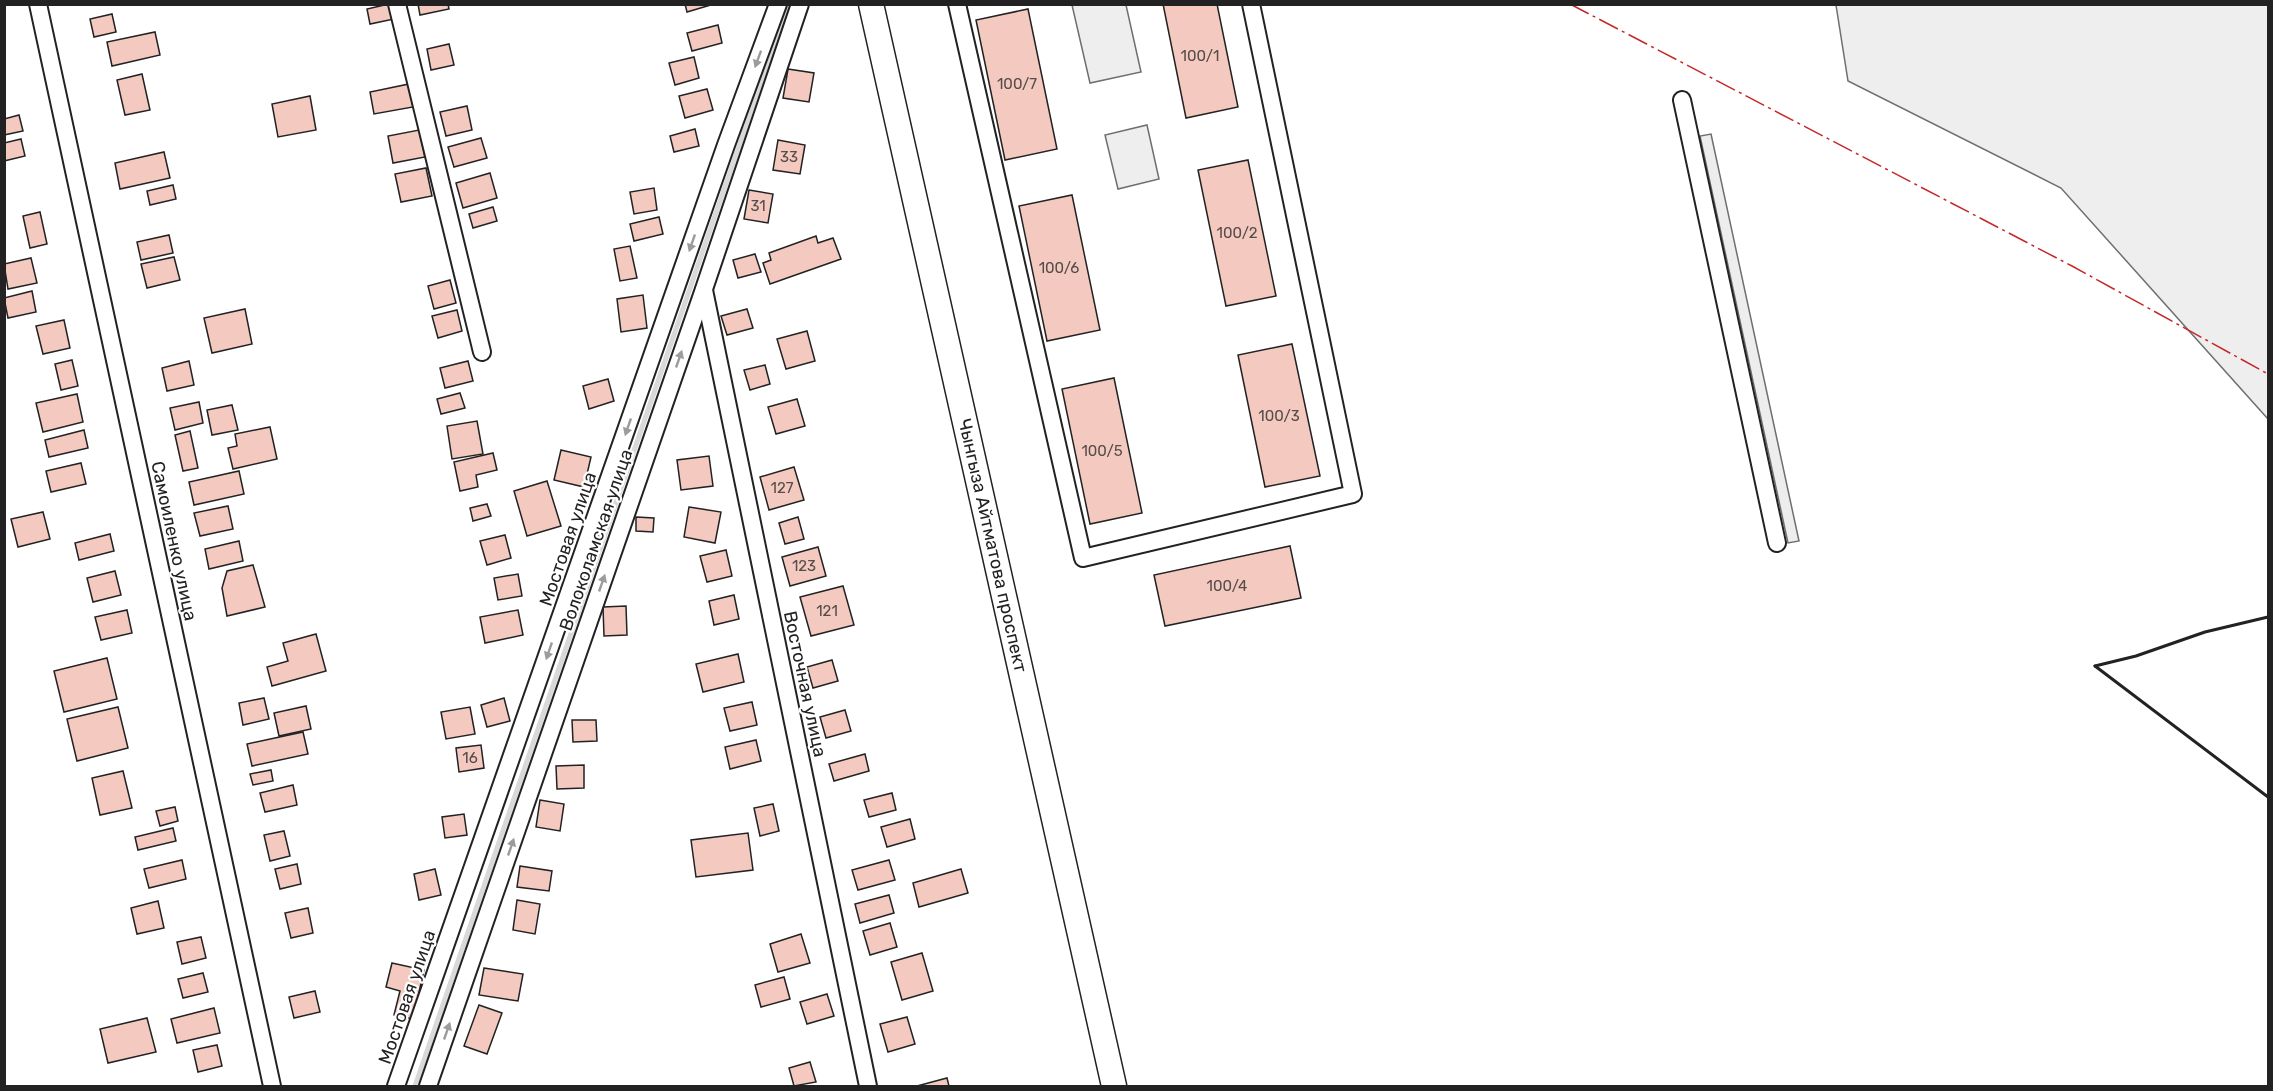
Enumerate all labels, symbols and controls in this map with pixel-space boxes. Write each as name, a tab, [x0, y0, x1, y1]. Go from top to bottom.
house number: 100/1	[1181, 47, 1219, 65]
one-way arrow	[753, 51, 763, 69]
house number: 100/7	[997, 75, 1037, 93]
house number: 33	[780, 148, 798, 166]
house number: 31	[750, 197, 766, 215]
house number: 100/2	[1216, 224, 1258, 242]
one-way arrow	[687, 234, 696, 252]
house number: 100/6	[1039, 259, 1079, 277]
one-way arrow	[675, 350, 685, 368]
house number: 100/3	[1258, 407, 1300, 425]
street label: Чынгыза Айтматова проспект	[953, 417, 1032, 674]
one-way arrow	[622, 418, 632, 436]
house number: 100/5	[1081, 442, 1123, 460]
street label: Волоколамская улица	[555, 446, 637, 634]
street label: Самоиленко улица	[146, 459, 202, 623]
street label: Мостовая улица	[535, 469, 601, 609]
house number: 127	[771, 479, 794, 497]
house number: 123	[792, 557, 816, 575]
one-way arrow	[598, 574, 607, 592]
house number: 100/4	[1207, 577, 1247, 595]
house number: 121	[816, 602, 838, 620]
street label: Восточная улица	[779, 609, 831, 759]
one-way arrow	[544, 642, 554, 660]
house number: 16	[462, 749, 478, 767]
one-way arrow	[506, 838, 516, 856]
street label: Мостовая улица	[374, 927, 440, 1067]
one-way arrow	[443, 1022, 453, 1040]

